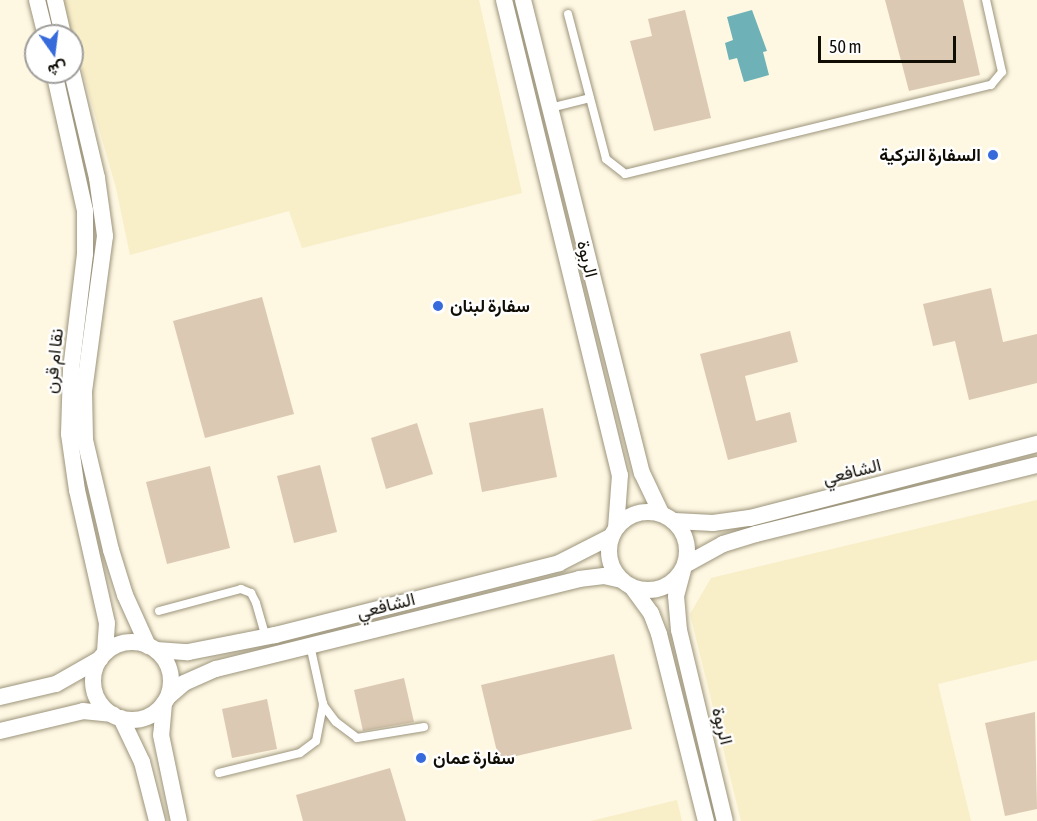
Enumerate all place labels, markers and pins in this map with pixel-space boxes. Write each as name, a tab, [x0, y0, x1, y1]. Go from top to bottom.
place label: السفارة التركية	[879, 144, 981, 166]
marker: السفارة التركية	[986, 148, 1000, 162]
place label: سفارة لبنان	[450, 295, 530, 317]
marker: سفارة لبنان	[431, 299, 445, 313]
place label: سفارة عمان	[433, 747, 515, 769]
marker: سفارة عمان	[414, 751, 428, 765]

